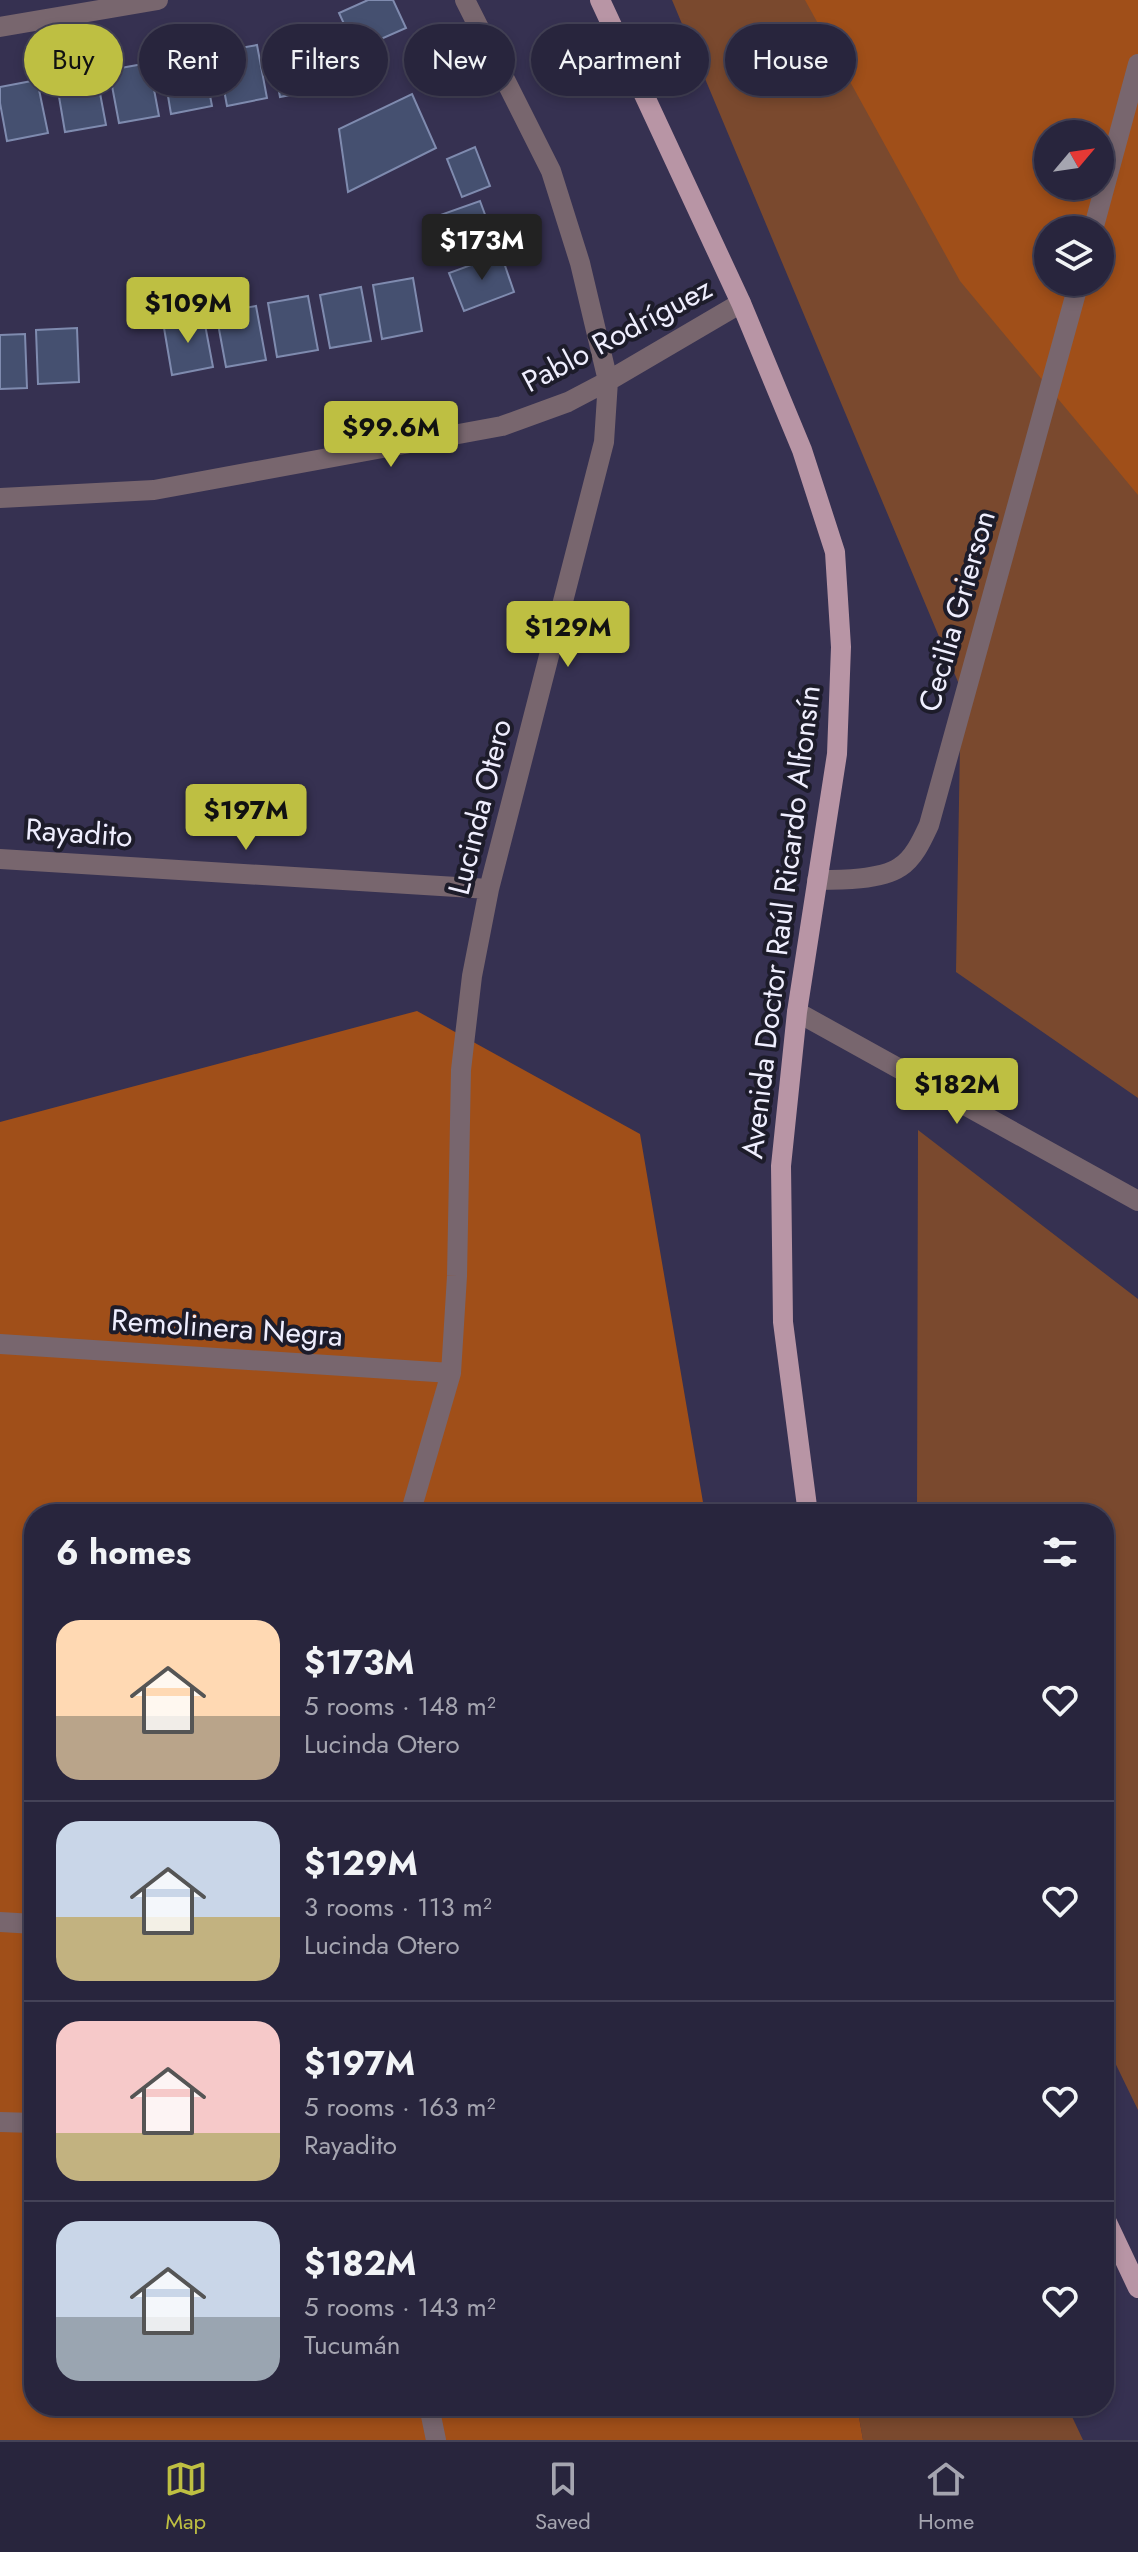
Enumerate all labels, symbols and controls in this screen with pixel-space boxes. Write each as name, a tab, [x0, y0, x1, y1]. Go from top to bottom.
chip: Buy	[24, 24, 123, 96]
chip: Rent	[139, 24, 246, 96]
chip: Filters	[262, 24, 388, 96]
chip: New	[404, 24, 515, 96]
chip: Apartment	[531, 24, 709, 96]
chip: House	[725, 24, 856, 96]
north arrow	[1034, 120, 1114, 200]
map controls	[1034, 120, 1114, 296]
pin: $173M	[426, 214, 538, 282]
button: layers	[1034, 216, 1114, 296]
text: $173M	[440, 221, 524, 259]
street label: Pablo Rodríguez	[514, 266, 719, 403]
pin: $109M	[132, 277, 244, 345]
text: $109M	[144, 284, 232, 322]
pin: $99.6M	[326, 401, 456, 469]
text: $99.6M	[342, 408, 440, 446]
street label: Cecilia Grierson	[907, 505, 1006, 717]
pin: $129M	[512, 601, 624, 669]
text: $129M	[524, 608, 612, 646]
street label: Avenida Doctor Raúl Ricardo Alfonsín	[730, 683, 831, 1161]
street label: Lucinda Otero	[437, 715, 522, 899]
pin: $197M	[190, 784, 302, 852]
text: $197M	[204, 791, 288, 829]
street label: Rayadito	[24, 807, 134, 858]
pin: $182M	[901, 1058, 1013, 1126]
text: $182M	[914, 1065, 1000, 1103]
street label: Remolinera Negra	[110, 1298, 344, 1357]
text: 6 homes	[56, 1528, 191, 1577]
icon: filters	[1038, 1530, 1082, 1574]
text: $173M	[304, 1638, 414, 1687]
icon: home	[120, 1652, 216, 1748]
icon: heart	[1038, 1678, 1082, 1722]
text: 5 rooms · 148 m²	[304, 1687, 496, 1725]
text: Lucinda Otero	[304, 1725, 460, 1763]
text: $129M	[304, 1839, 418, 1888]
icon: home	[120, 1853, 216, 1949]
icon: heart	[1038, 1879, 1082, 1923]
text: 3 rooms · 113 m²	[304, 1888, 492, 1926]
text: Lucinda Otero	[304, 1926, 460, 1964]
text: $197M	[304, 2039, 415, 2088]
icon: home	[120, 2053, 216, 2149]
icon: heart	[1038, 2079, 1082, 2123]
text: 5 rooms · 163 m²	[304, 2088, 496, 2126]
text: Rayadito	[304, 2126, 397, 2164]
text: $182M	[304, 2239, 416, 2288]
icon: home	[120, 2253, 216, 2349]
icon: heart	[1038, 2279, 1082, 2323]
text: 5 rooms · 143 m²	[304, 2288, 496, 2326]
text: Tucumán	[304, 2326, 400, 2364]
tab: Map	[164, 2457, 208, 2537]
tab: Saved	[535, 2457, 591, 2537]
tab: Home	[918, 2457, 974, 2537]

